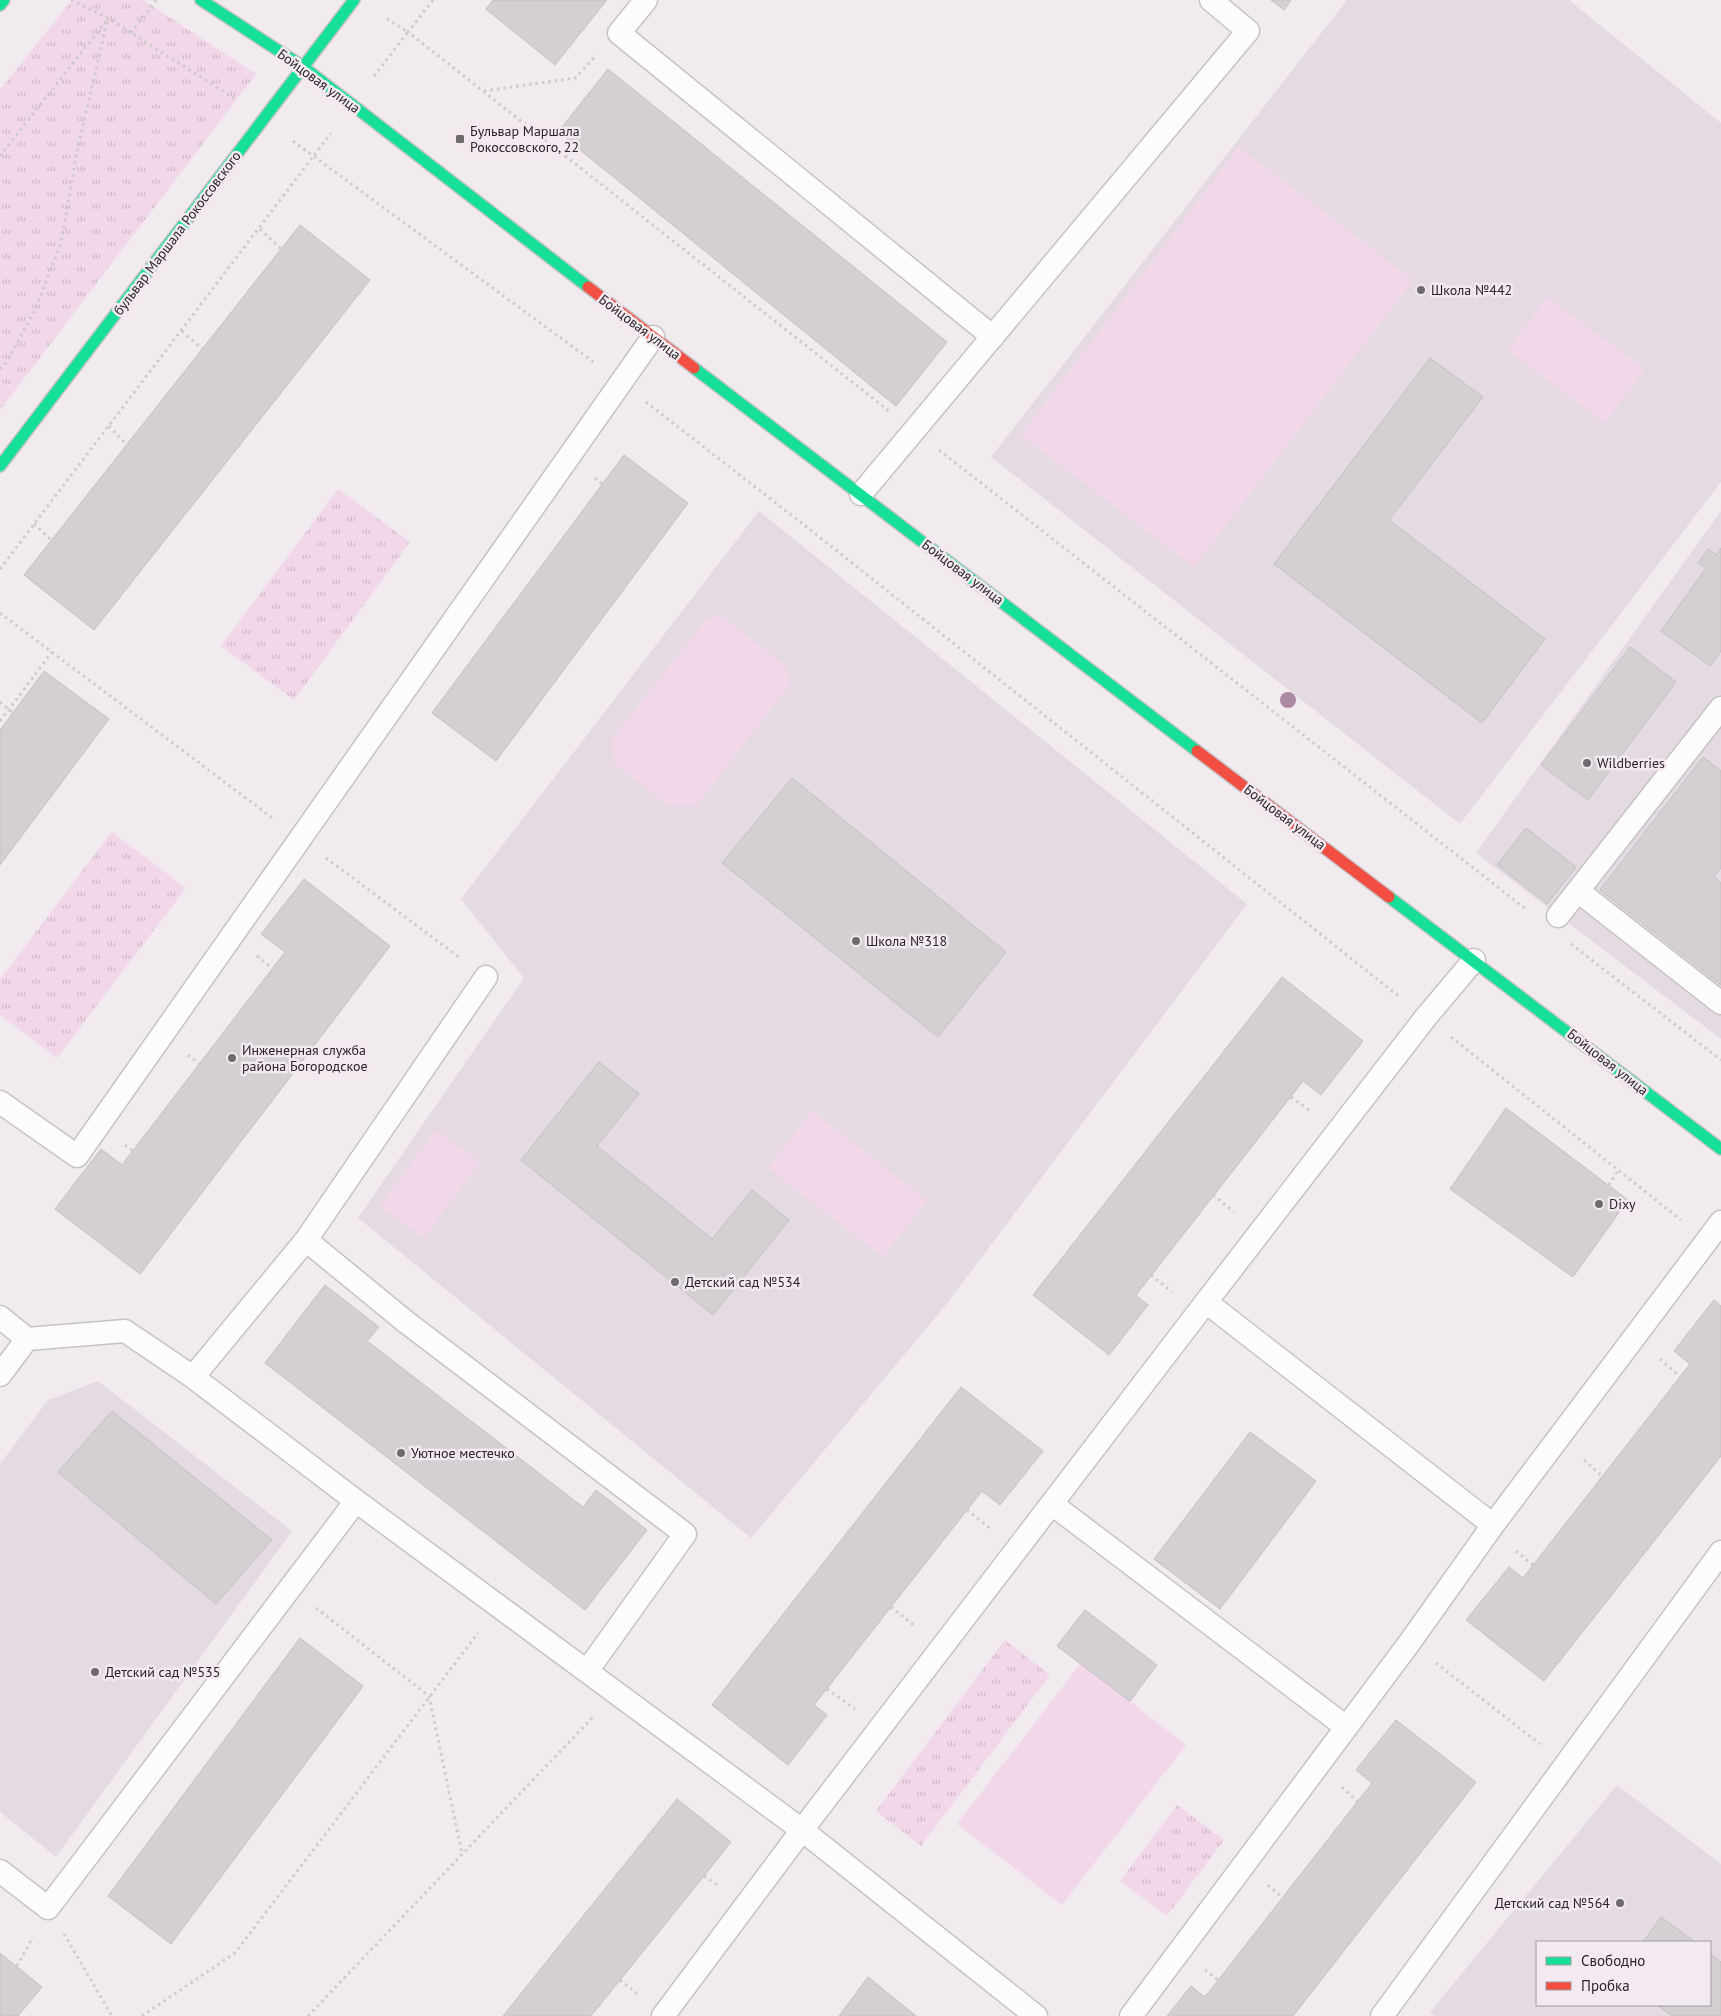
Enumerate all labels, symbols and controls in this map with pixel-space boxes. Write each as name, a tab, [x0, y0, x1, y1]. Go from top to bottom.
street label: Бойцовая улица	[274, 45, 364, 117]
place label: Бульвар Маршала Рокоссовского, 22	[470, 122, 580, 156]
marker: Бульвар Маршала Рокоссовского, 22	[454, 133, 466, 145]
street label: бульвар Маршала Рокоссовского	[109, 147, 245, 319]
place label: Школа №442	[1431, 281, 1512, 299]
marker: Школа №442	[1415, 284, 1427, 296]
street label: Бойцовая улица	[595, 290, 685, 364]
street label: Бойцовая улица	[918, 535, 1008, 609]
place label: Wildberries	[1597, 754, 1665, 772]
marker: Wildberries	[1581, 757, 1593, 769]
street label: Бойцовая улица	[1240, 780, 1330, 854]
place label: Школа №318	[866, 932, 947, 950]
marker: Школа №318	[850, 935, 862, 947]
street label: Бойцовая улица	[1564, 1025, 1652, 1099]
place label: Инженерная служба района Богородское	[242, 1041, 368, 1075]
marker: Инженерная служба района Богородское	[226, 1052, 238, 1064]
place label: Dixy	[1609, 1195, 1636, 1213]
marker: Dixy	[1593, 1198, 1605, 1210]
place label: Детский сад №534	[685, 1273, 801, 1291]
marker: Детский сад №534	[669, 1276, 681, 1288]
place label: Уютное местечко	[411, 1444, 515, 1462]
marker: Уютное местечко	[395, 1447, 407, 1459]
place label: Детский сад №535	[105, 1663, 220, 1681]
marker: Детский сад №535	[89, 1666, 101, 1678]
place label: Детский сад №564	[1495, 1894, 1610, 1912]
marker: Детский сад №564	[1614, 1897, 1626, 1909]
legend	[1536, 1941, 1711, 2006]
text: Свободно	[1581, 1951, 1645, 1970]
text: Пробка	[1581, 1976, 1630, 1995]

